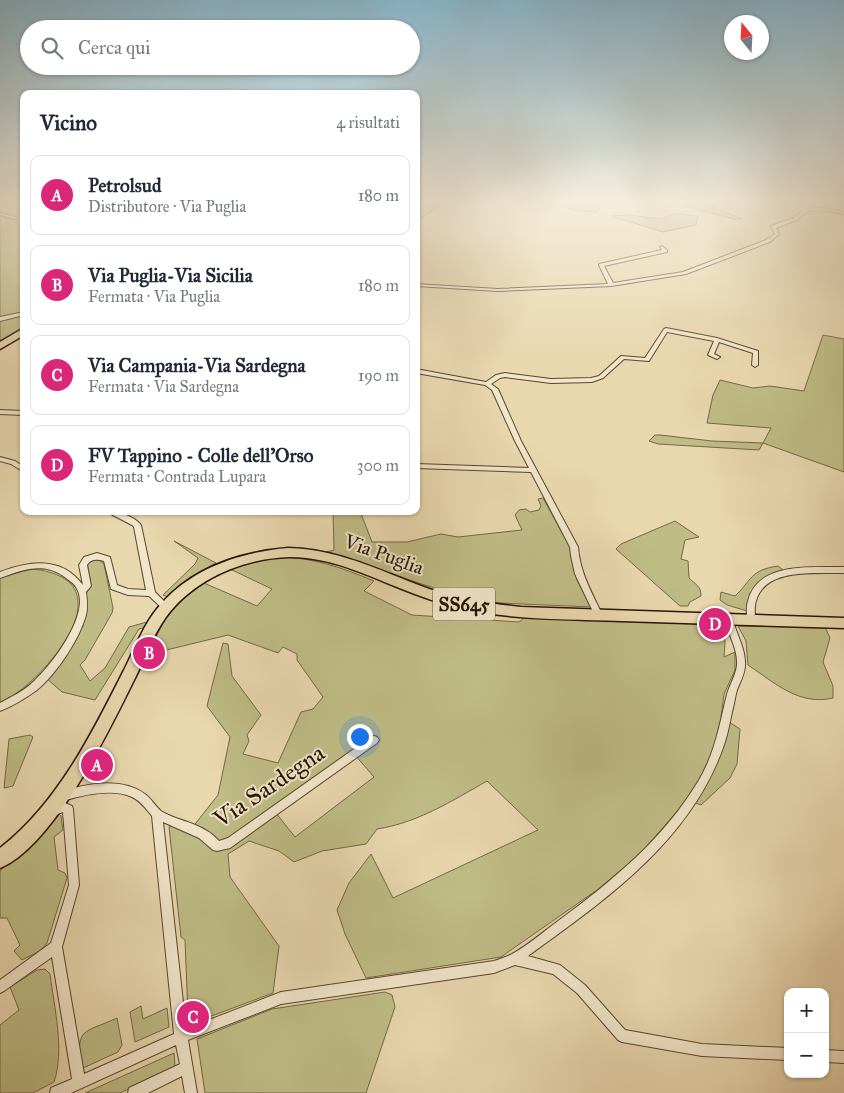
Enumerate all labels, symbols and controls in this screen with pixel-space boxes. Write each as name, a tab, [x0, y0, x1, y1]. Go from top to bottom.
north arrow	[724, 15, 769, 60]
search box	[20, 20, 420, 75]
icon: search	[38, 34, 66, 62]
text: Cerca qui	[78, 36, 150, 59]
text: Vicino	[40, 110, 97, 136]
text: 4 risultati	[336, 113, 400, 132]
text: Petrolsud	[88, 174, 161, 197]
text: A	[52, 186, 62, 205]
text: 180 m	[358, 186, 399, 205]
text: Distributore · Via Puglia	[88, 197, 246, 216]
text: Via Puglia-Via Sicilia	[88, 264, 253, 287]
text: B	[52, 276, 62, 295]
text: 180 m	[358, 276, 399, 295]
text: Fermata · Via Puglia	[88, 287, 220, 306]
text: Via Campania-Via Sardegna	[88, 354, 306, 377]
text: C	[52, 366, 62, 385]
text: 190 m	[358, 366, 399, 385]
text: Fermata · Via Sardegna	[88, 377, 239, 396]
text: FV Tappino - Colle dell'Orso	[88, 444, 313, 467]
text: D	[51, 456, 63, 475]
text: 300 m	[357, 456, 399, 475]
text: Fermata · Contrada Lupara	[88, 467, 266, 486]
street label: Via Puglia	[340, 528, 428, 581]
road number: SS645	[433, 588, 495, 620]
pin: D	[699, 605, 731, 643]
pin: B	[133, 634, 165, 672]
your location	[347, 724, 373, 750]
street label: Via Sardegna	[207, 737, 331, 835]
pin: A	[81, 746, 113, 784]
map controls	[784, 988, 829, 1078]
button: +	[784, 988, 829, 1033]
pin: C	[177, 998, 209, 1036]
button: −	[784, 1033, 829, 1078]

